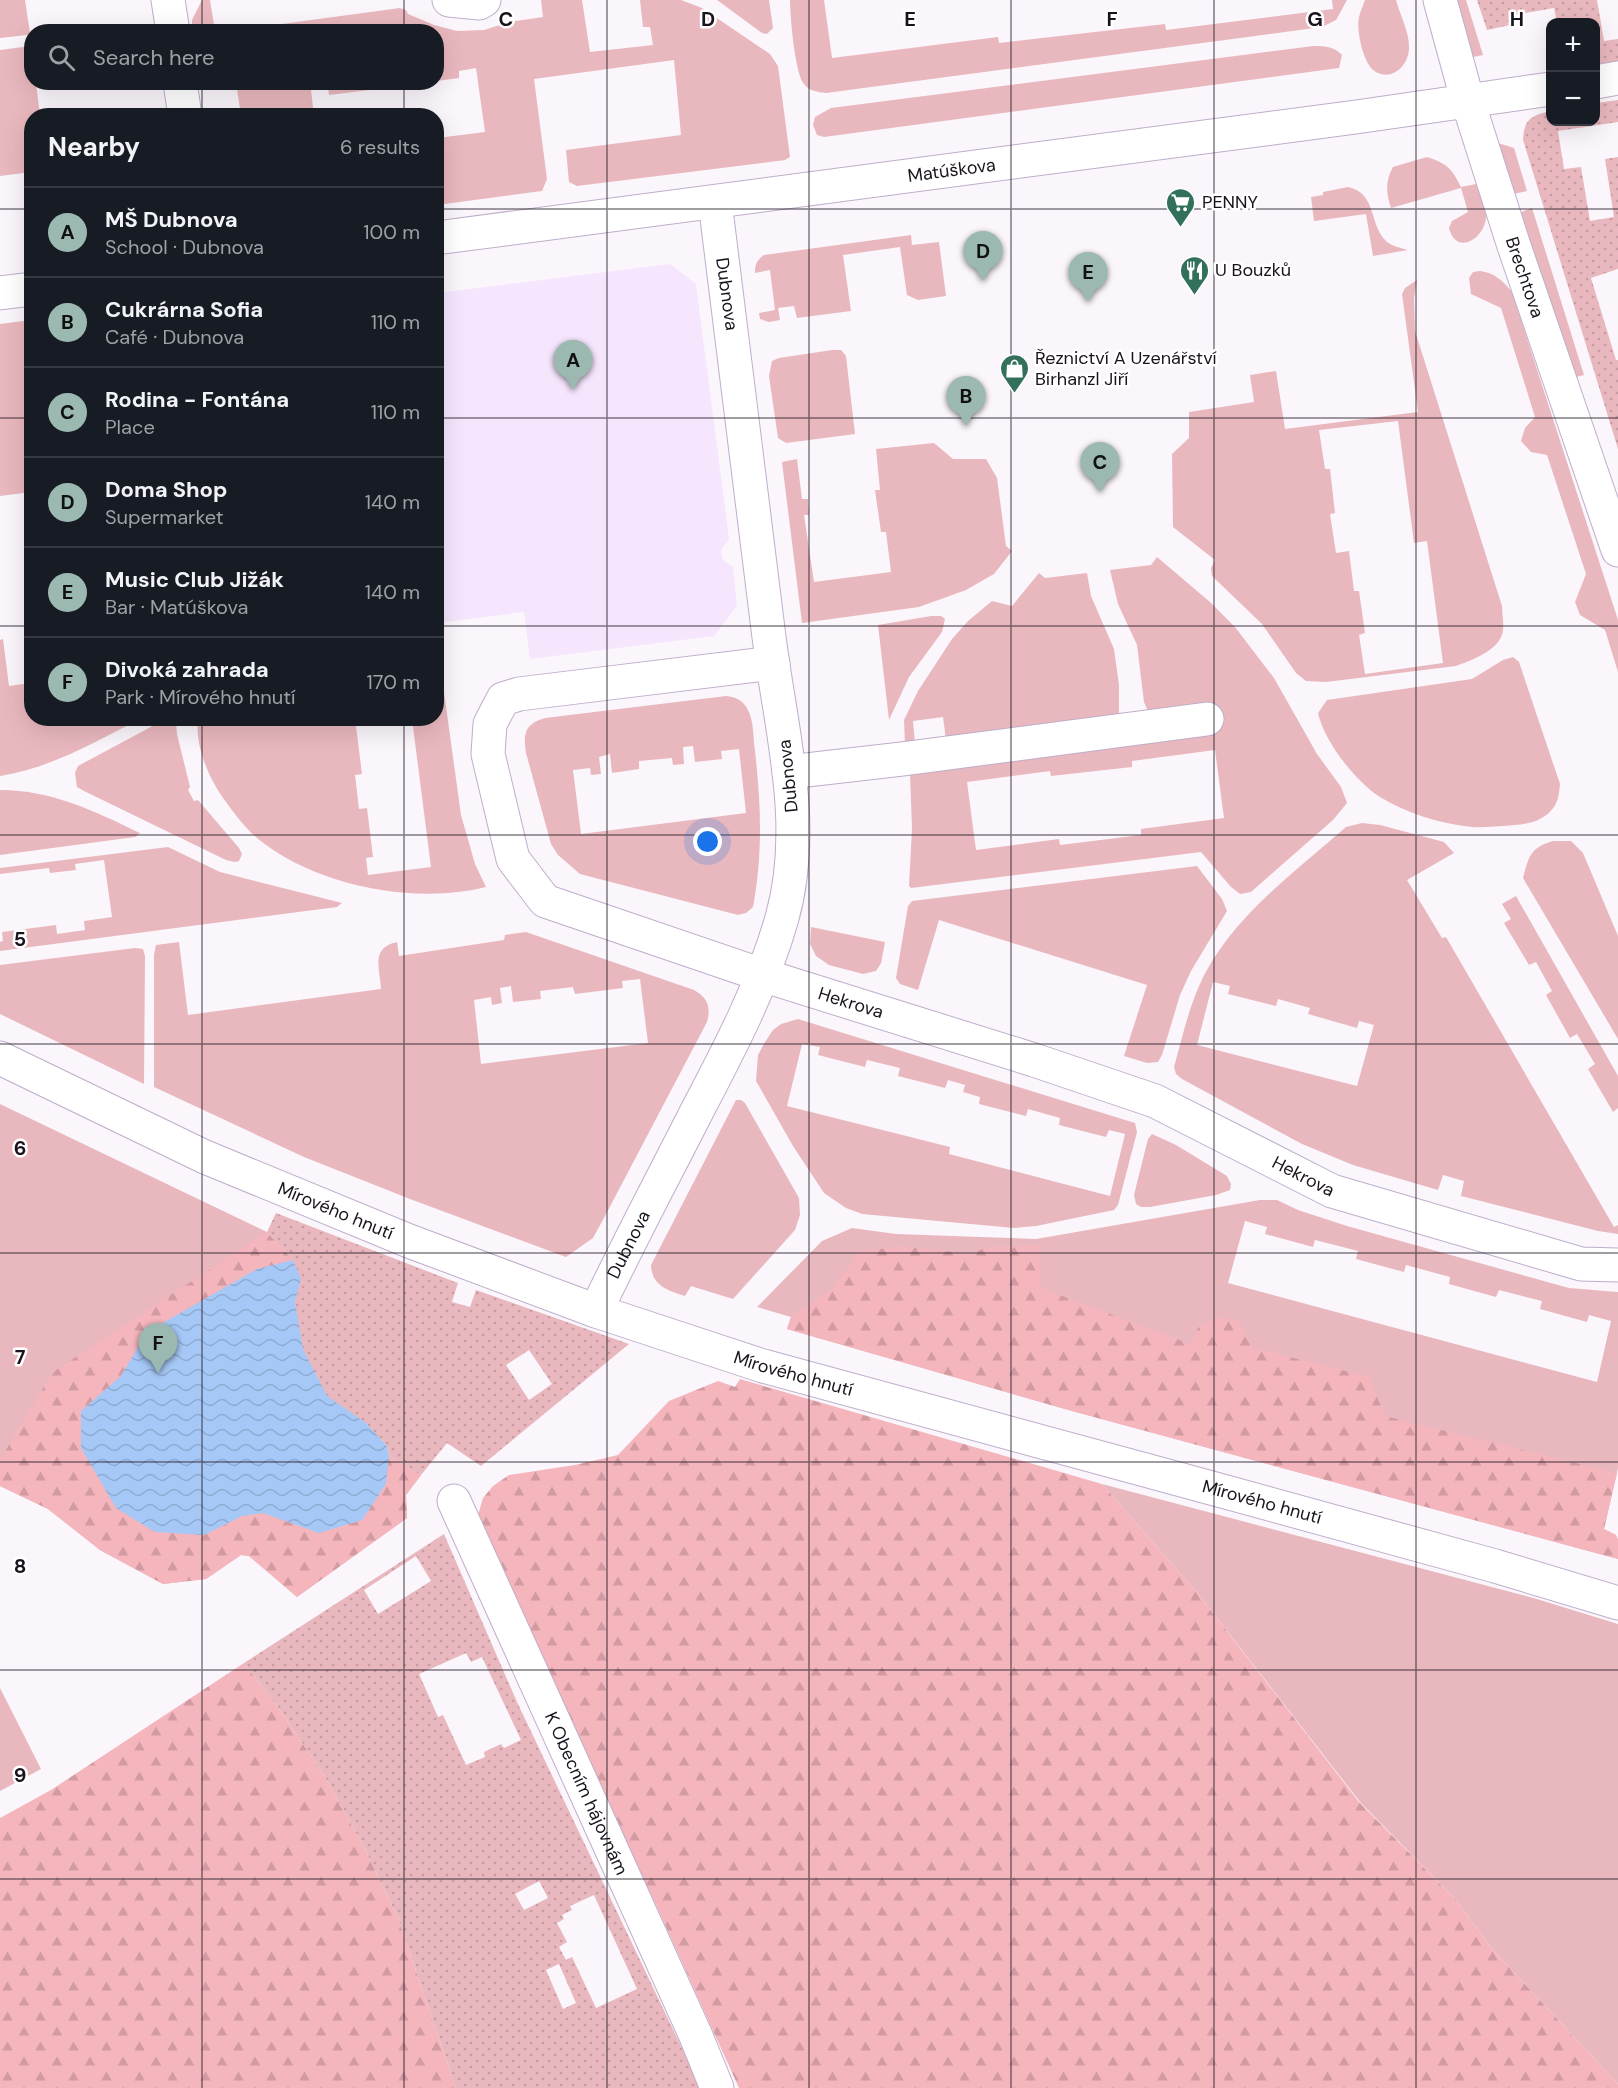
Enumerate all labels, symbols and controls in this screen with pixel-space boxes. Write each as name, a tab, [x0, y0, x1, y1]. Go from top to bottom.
text: C	[499, 6, 513, 32]
text: D	[701, 6, 715, 32]
text: E	[904, 6, 916, 32]
text: F	[1106, 6, 1118, 32]
text: G	[1307, 6, 1323, 32]
text: H	[1510, 6, 1524, 32]
map controls	[1546, 18, 1600, 126]
button: +	[1546, 18, 1600, 72]
search box	[24, 24, 444, 90]
icon: search	[45, 41, 78, 74]
text: Search here	[93, 43, 214, 72]
button: −	[1546, 72, 1600, 126]
text: Nearby	[48, 130, 140, 164]
text: 6 results	[340, 134, 420, 160]
street label: Matúškova	[906, 153, 997, 188]
supermarket icon: PENNY	[1165, 186, 1197, 228]
place label: PENNY	[1202, 190, 1258, 214]
text: MŠ Dubnova	[105, 205, 238, 234]
text: A	[60, 219, 75, 245]
text: 100 m	[363, 219, 420, 245]
pin: D	[964, 232, 1002, 281]
text: School · Dubnova	[105, 234, 264, 260]
street label: Brechtova	[1500, 234, 1550, 321]
pin: E	[1068, 252, 1108, 302]
restaurant icon: U Bouzků	[1178, 254, 1210, 296]
street label: Dubnova	[710, 256, 744, 332]
place label: U Bouzků	[1215, 258, 1291, 282]
text: Cukrárna Sofia	[105, 295, 263, 324]
text: B	[61, 309, 74, 335]
text: 110 m	[371, 309, 420, 335]
text: Café · Dubnova	[105, 324, 244, 350]
pin: A	[554, 340, 592, 390]
place label: Řeznictví A Uzenářství Birhanzl Jiří	[1035, 346, 1217, 391]
shop icon: Řeznictví A Uzenářství Birhanzl Jiří	[998, 352, 1030, 394]
pin: B	[946, 376, 986, 426]
text: Rodina - Fontána	[105, 385, 289, 414]
text: C	[60, 399, 75, 425]
text: 110 m	[371, 399, 420, 425]
text: Place	[105, 414, 155, 440]
pin: C	[1080, 442, 1120, 492]
text: Doma Shop	[105, 475, 227, 504]
text: D	[60, 489, 75, 515]
text: 140 m	[365, 489, 420, 515]
text: Supermarket	[105, 504, 224, 530]
text: Music Club Jižák	[105, 565, 284, 594]
text: E	[62, 579, 73, 605]
text: 140 m	[365, 579, 420, 605]
text: Bar · Matúškova	[105, 594, 248, 620]
text: Divoká zahrada	[105, 655, 269, 684]
text: F	[62, 669, 73, 695]
text: 170 m	[367, 669, 420, 695]
text: Park · Mírového hnutí	[105, 684, 296, 710]
street label: Dubnova	[772, 738, 804, 814]
your location	[693, 827, 722, 856]
text: 5	[14, 926, 26, 952]
street label: Hekrova	[815, 981, 886, 1024]
text: 6	[14, 1135, 26, 1161]
street label: Hekrova	[1268, 1151, 1339, 1202]
street label: Mírového hnutí	[274, 1176, 397, 1245]
street label: Dubnova	[601, 1206, 656, 1283]
pin: F	[138, 1324, 178, 1373]
text: 7	[15, 1344, 26, 1370]
street label: Mírového hnutí	[731, 1345, 856, 1402]
street label: Mírového hnutí	[1200, 1474, 1325, 1530]
text: 8	[14, 1553, 26, 1579]
street label: K Obecním hájovnám	[539, 1708, 634, 1879]
text: 9	[14, 1762, 26, 1788]

